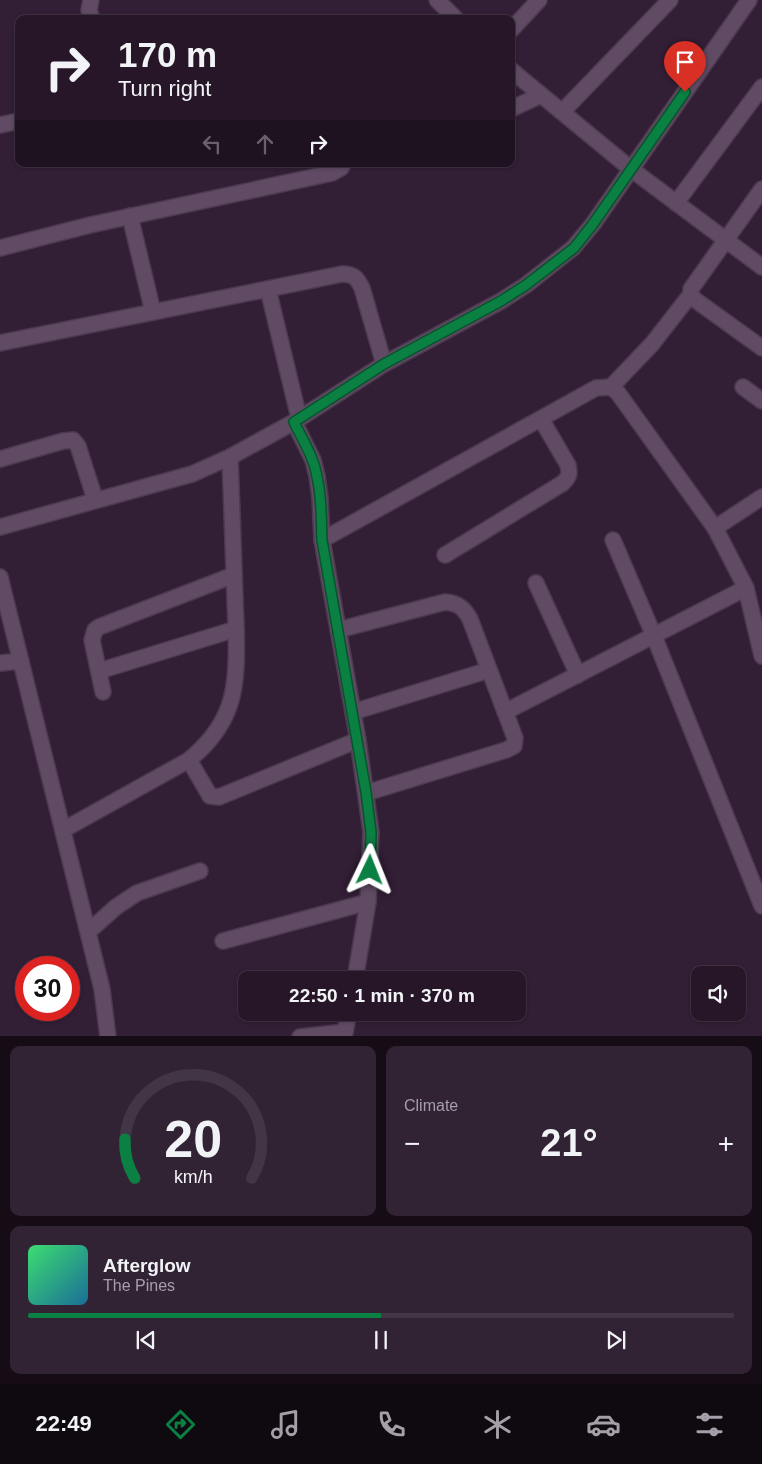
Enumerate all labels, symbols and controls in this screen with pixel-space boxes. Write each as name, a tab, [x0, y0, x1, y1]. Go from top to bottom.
icon: right	[35, 35, 100, 100]
text: 170 m	[118, 35, 217, 74]
pin	[664, 41, 706, 92]
icon: arrive	[671, 48, 699, 76]
text: Turn right	[118, 76, 211, 101]
icon: left	[198, 130, 226, 158]
icon: ahead	[251, 130, 279, 158]
icon: right	[304, 130, 332, 158]
position arrow	[343, 843, 395, 895]
speed limit sign: 30	[15, 956, 80, 1021]
map controls	[691, 966, 746, 1021]
button: sound	[691, 966, 746, 1021]
text: 22:50 · 1 min · 370 m	[289, 985, 475, 1006]
text: Climate	[404, 1097, 458, 1114]
text: 20	[164, 1110, 222, 1168]
text: 21°	[540, 1122, 598, 1164]
text: −	[404, 1128, 420, 1159]
text: +	[718, 1128, 734, 1159]
text: km/h	[174, 1167, 212, 1187]
text: Afterglow	[103, 1255, 191, 1276]
text: The Pines	[103, 1277, 175, 1294]
icon: previous	[132, 1326, 160, 1354]
icon: pause	[367, 1326, 395, 1354]
icon: next	[602, 1326, 630, 1354]
icon: directions	[163, 1407, 198, 1442]
icon: music	[268, 1407, 303, 1442]
icon: phone	[374, 1407, 409, 1442]
icon: climate	[480, 1407, 515, 1442]
icon: car	[586, 1407, 621, 1442]
icon: filters	[692, 1407, 727, 1442]
text: 22:49	[35, 1411, 92, 1436]

